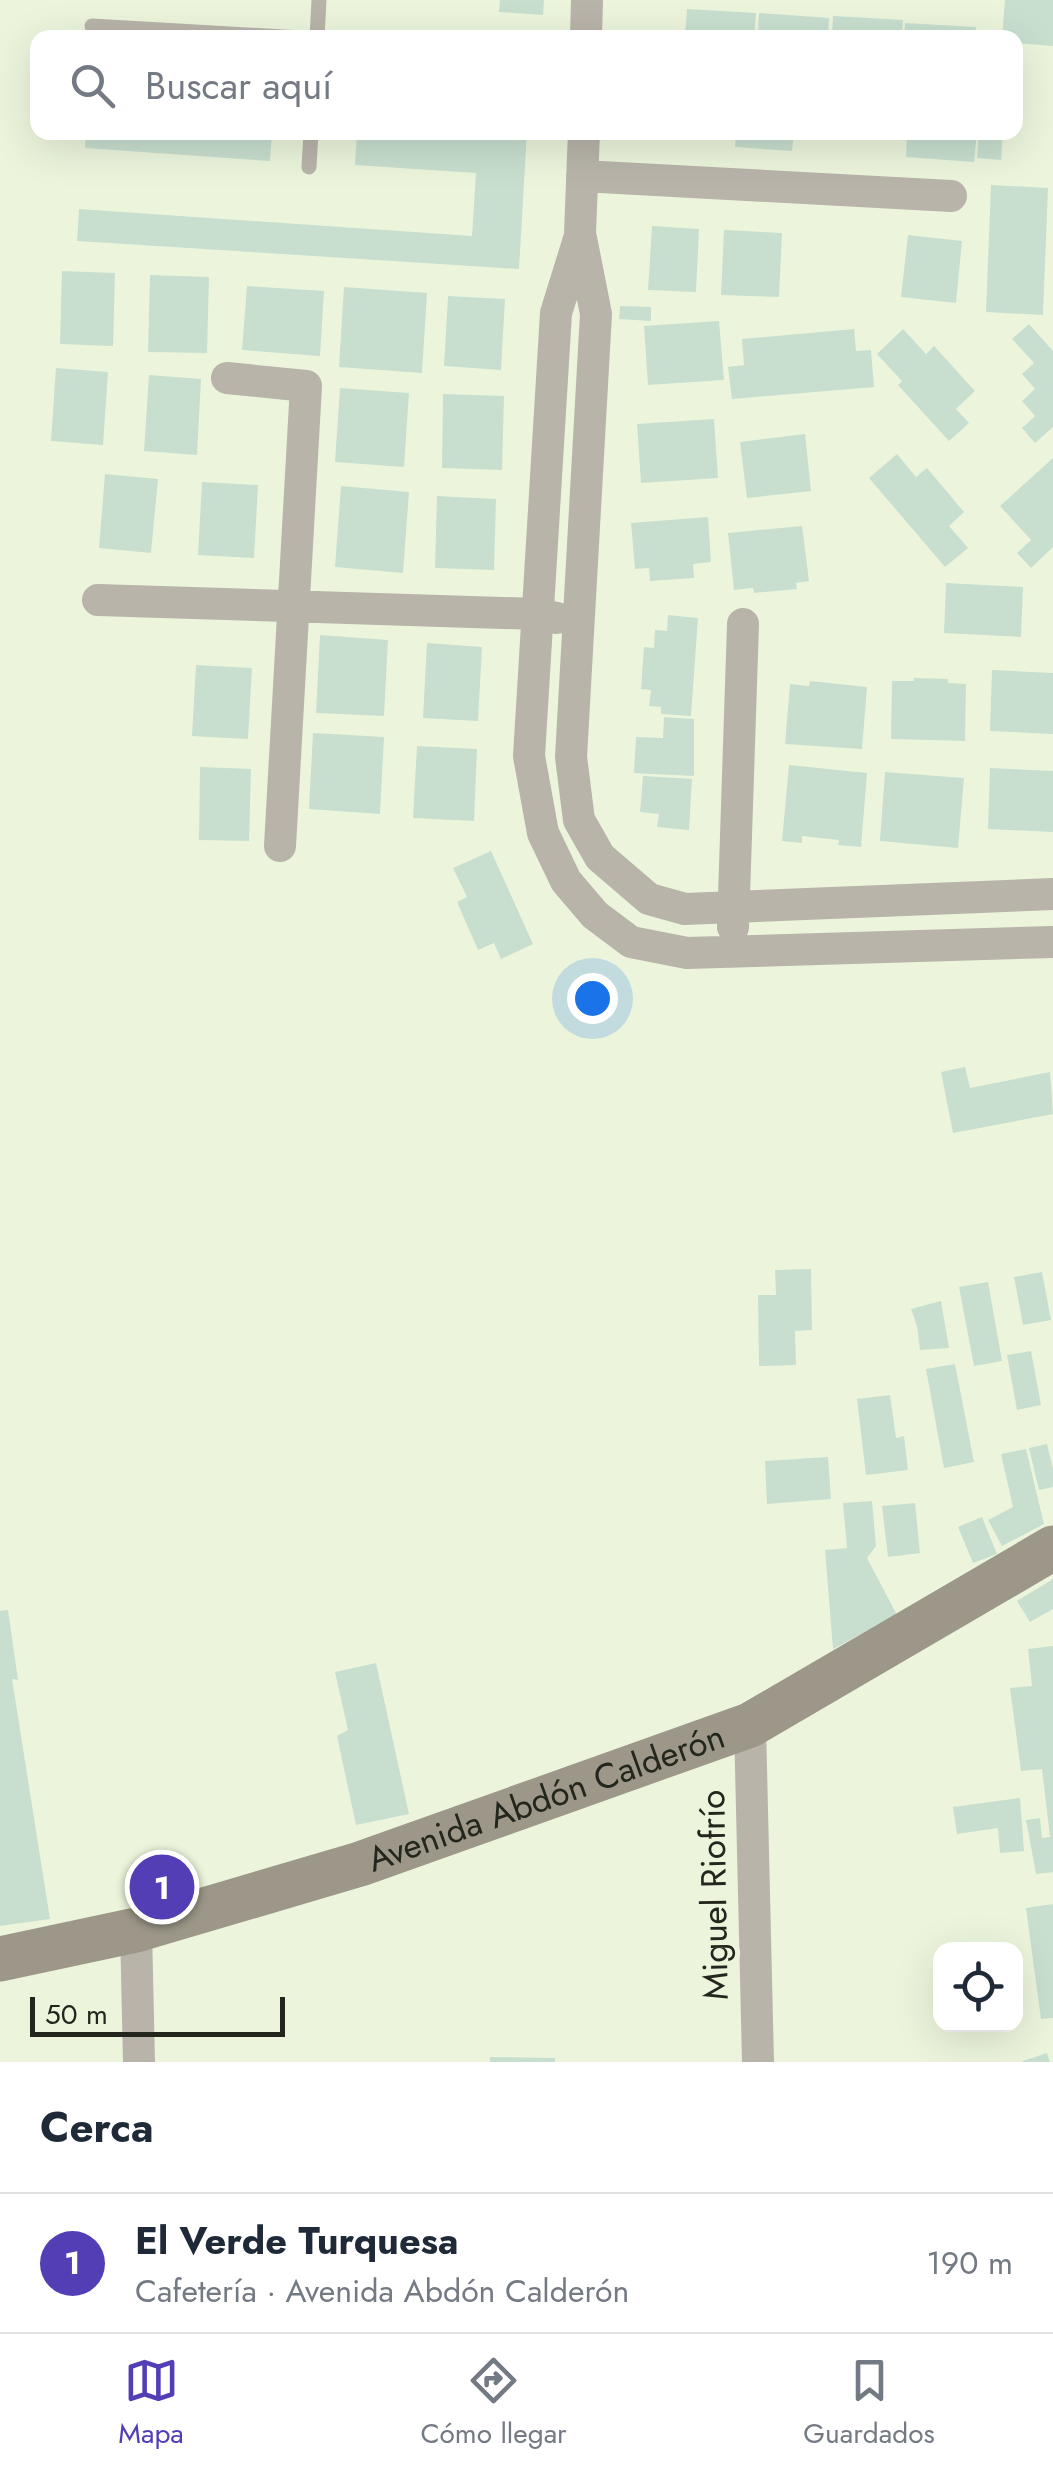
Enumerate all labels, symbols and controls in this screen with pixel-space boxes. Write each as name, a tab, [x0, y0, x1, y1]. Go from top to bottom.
search box	[30, 30, 1023, 140]
icon: search	[65, 58, 120, 113]
text: Buscar aquí	[145, 58, 332, 113]
your location	[567, 973, 618, 1024]
street label: Avenida Abdón Calderón	[360, 1711, 731, 1884]
street label: Miguel Riofrío	[687, 1789, 741, 2001]
pin: 1	[130, 1850, 194, 1924]
map controls	[933, 1942, 1023, 2032]
button: locate	[933, 1942, 1023, 2032]
scale bar	[30, 1992, 285, 2036]
text: 50 m	[45, 1994, 108, 2035]
text: Cerca	[40, 2097, 154, 2158]
text: El Verde Turquesa	[135, 2213, 459, 2268]
text: 1	[64, 2240, 81, 2286]
text: 190 m	[926, 2240, 1013, 2286]
text: Cafetería · Avenida Abdón Calderón	[135, 2268, 629, 2314]
tab: Mapa	[118, 2353, 184, 2454]
tab: Cómo llegar	[420, 2353, 567, 2454]
tab: Guardados	[803, 2353, 935, 2454]

